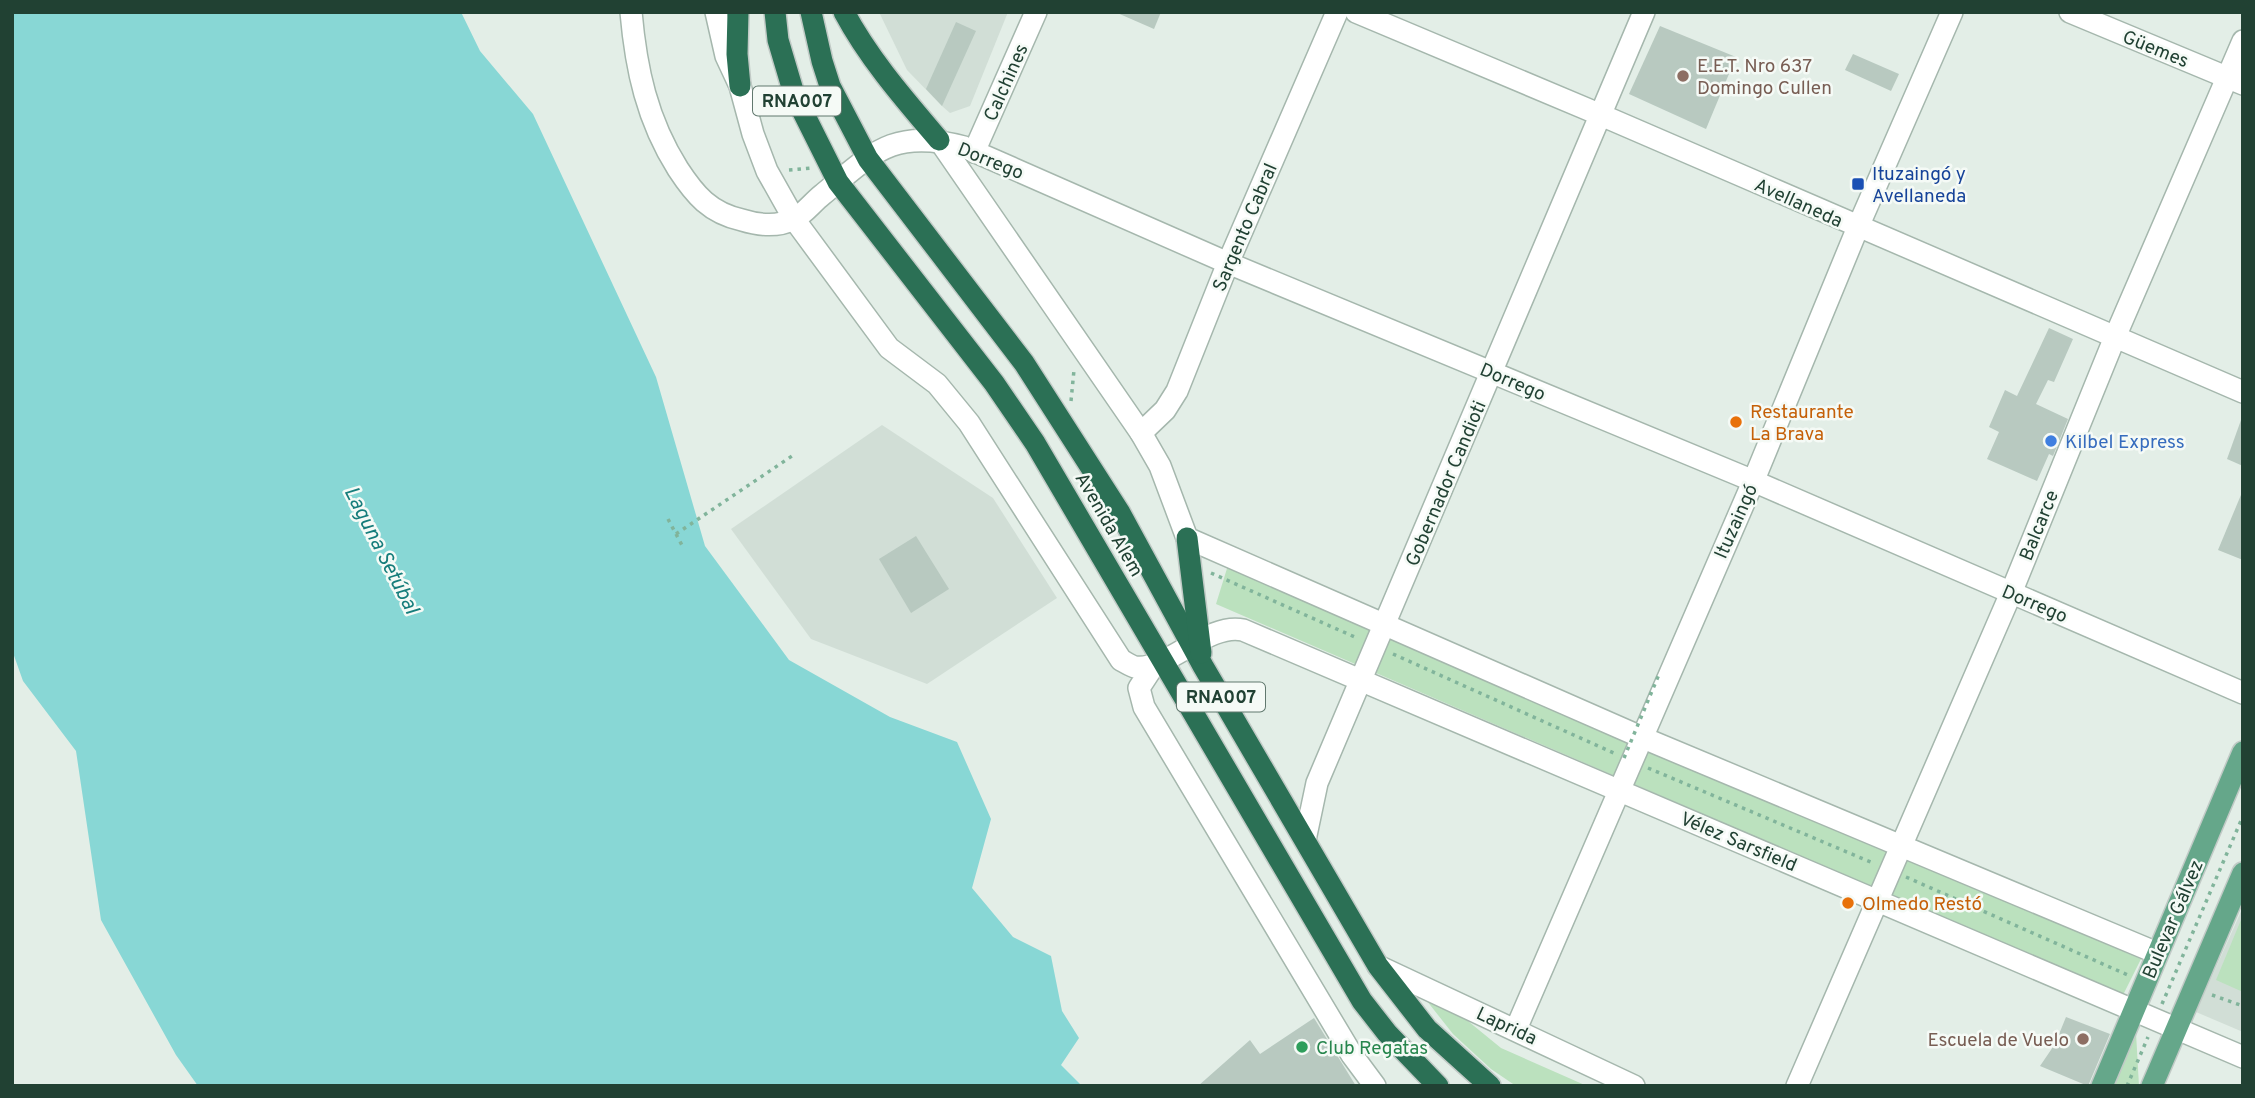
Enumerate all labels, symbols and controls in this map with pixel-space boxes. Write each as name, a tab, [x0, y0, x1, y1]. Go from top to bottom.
street label: Güemes	[2119, 26, 2192, 74]
street label: Calchines	[979, 40, 1035, 125]
place label: E.E.T. Nro 637 Domingo Cullen	[1697, 55, 1832, 101]
marker: E.E.T. Nro 637 Domingo Cullen	[1675, 68, 1691, 84]
road number: RNA007	[753, 86, 841, 116]
street label: Dorrego	[954, 138, 1027, 186]
street label: Sargento Cabral	[1208, 160, 1284, 295]
place label: Ituzaingó y Avellaneda	[1872, 163, 1966, 209]
street label: Avellaneda	[1750, 174, 1846, 234]
marker: Ituzaingó y Avellaneda	[1850, 176, 1866, 192]
street label: Dorrego	[1476, 358, 1549, 407]
street label: Gobernador Candioti	[1401, 397, 1493, 570]
place label: Restaurante La Brava	[1750, 401, 1854, 447]
marker: Restaurante La Brava	[1728, 414, 1744, 430]
place label: Kilbel Express	[2065, 431, 2185, 455]
marker: Kilbel Express	[2043, 433, 2059, 449]
street label: Avenida Alem	[1069, 469, 1148, 581]
street label: Ituzaingó	[1710, 481, 1764, 563]
water label: Laguna Setúbal	[337, 482, 425, 621]
street label: Balcarce	[2015, 487, 2065, 565]
street label: Dorrego	[1998, 580, 2071, 629]
road number: RNA007	[1177, 682, 1265, 712]
street label: Vélez Sarsfield	[1676, 807, 1800, 878]
street label: Bulevar Gálvez	[2138, 857, 2210, 983]
place label: Olmedo Restó	[1862, 893, 1982, 917]
marker: Olmedo Restó	[1840, 895, 1856, 911]
street label: Laprida	[1472, 1002, 1540, 1051]
place label: Escuela de Vuelo	[1928, 1029, 2069, 1053]
marker: Escuela de Vuelo	[2075, 1031, 2091, 1047]
place label: Club Regatas	[1316, 1037, 1428, 1061]
marker: Club Regatas	[1294, 1039, 1310, 1055]

